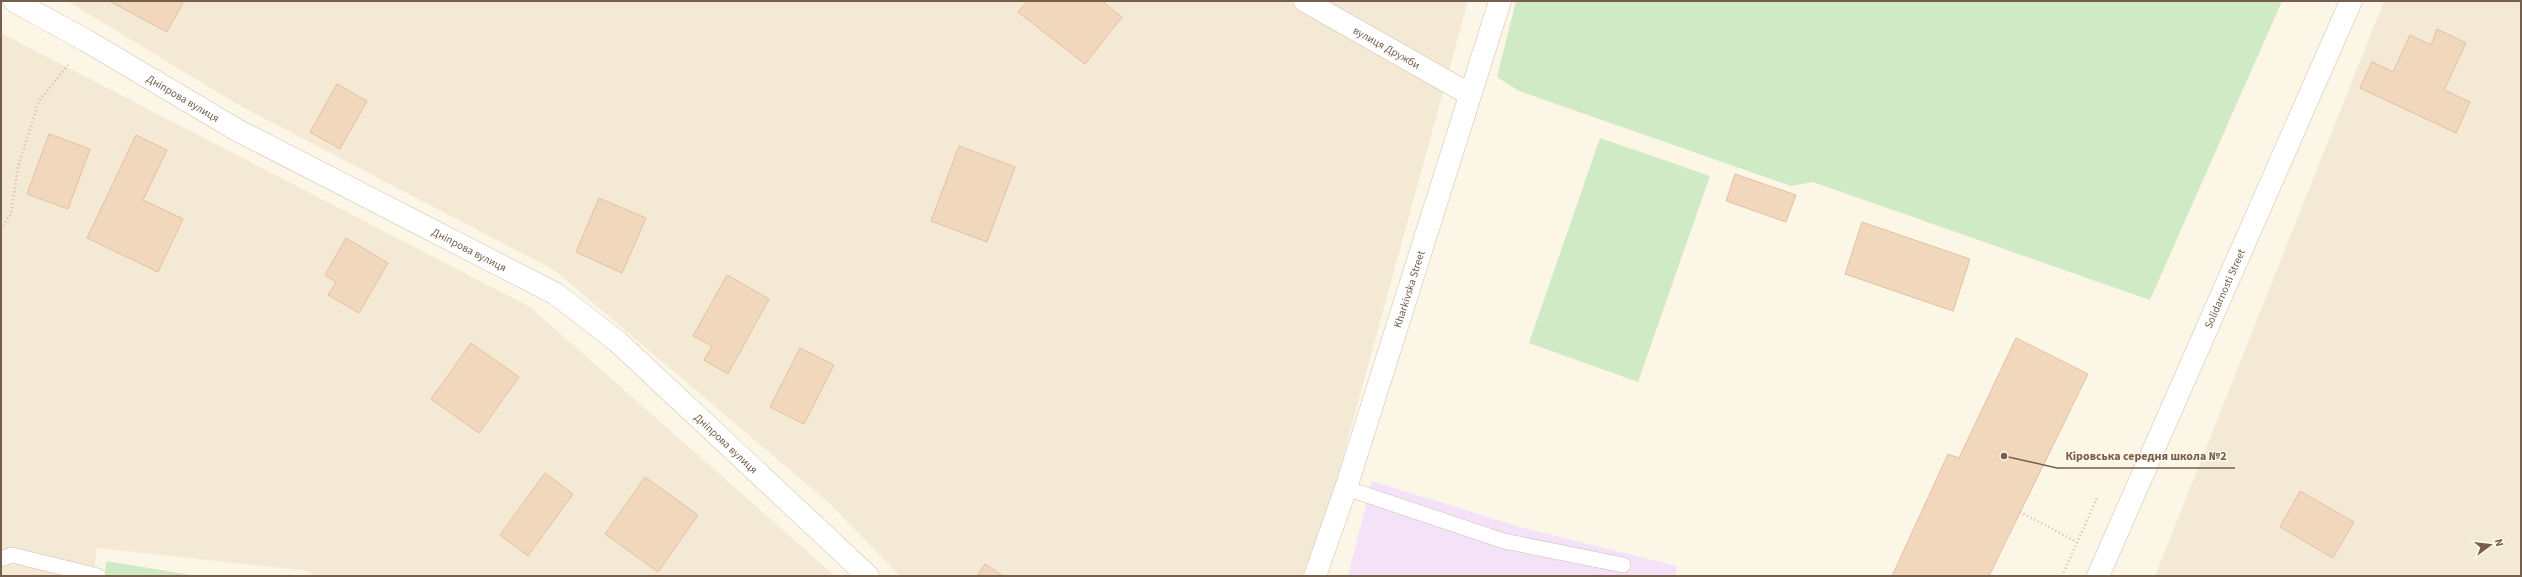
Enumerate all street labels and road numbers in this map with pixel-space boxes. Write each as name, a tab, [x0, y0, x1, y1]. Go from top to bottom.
street label: вулиця Дружби	[1351, 22, 1423, 72]
street label: Дніпрова вулиця	[144, 71, 222, 125]
street label: Дніпрова вулиця	[430, 224, 509, 275]
street label: Solidarnosti Street	[2200, 246, 2249, 331]
street label: Kharkivska Street	[1390, 248, 1428, 330]
street label: Дніпрова вулиця	[691, 410, 761, 477]

